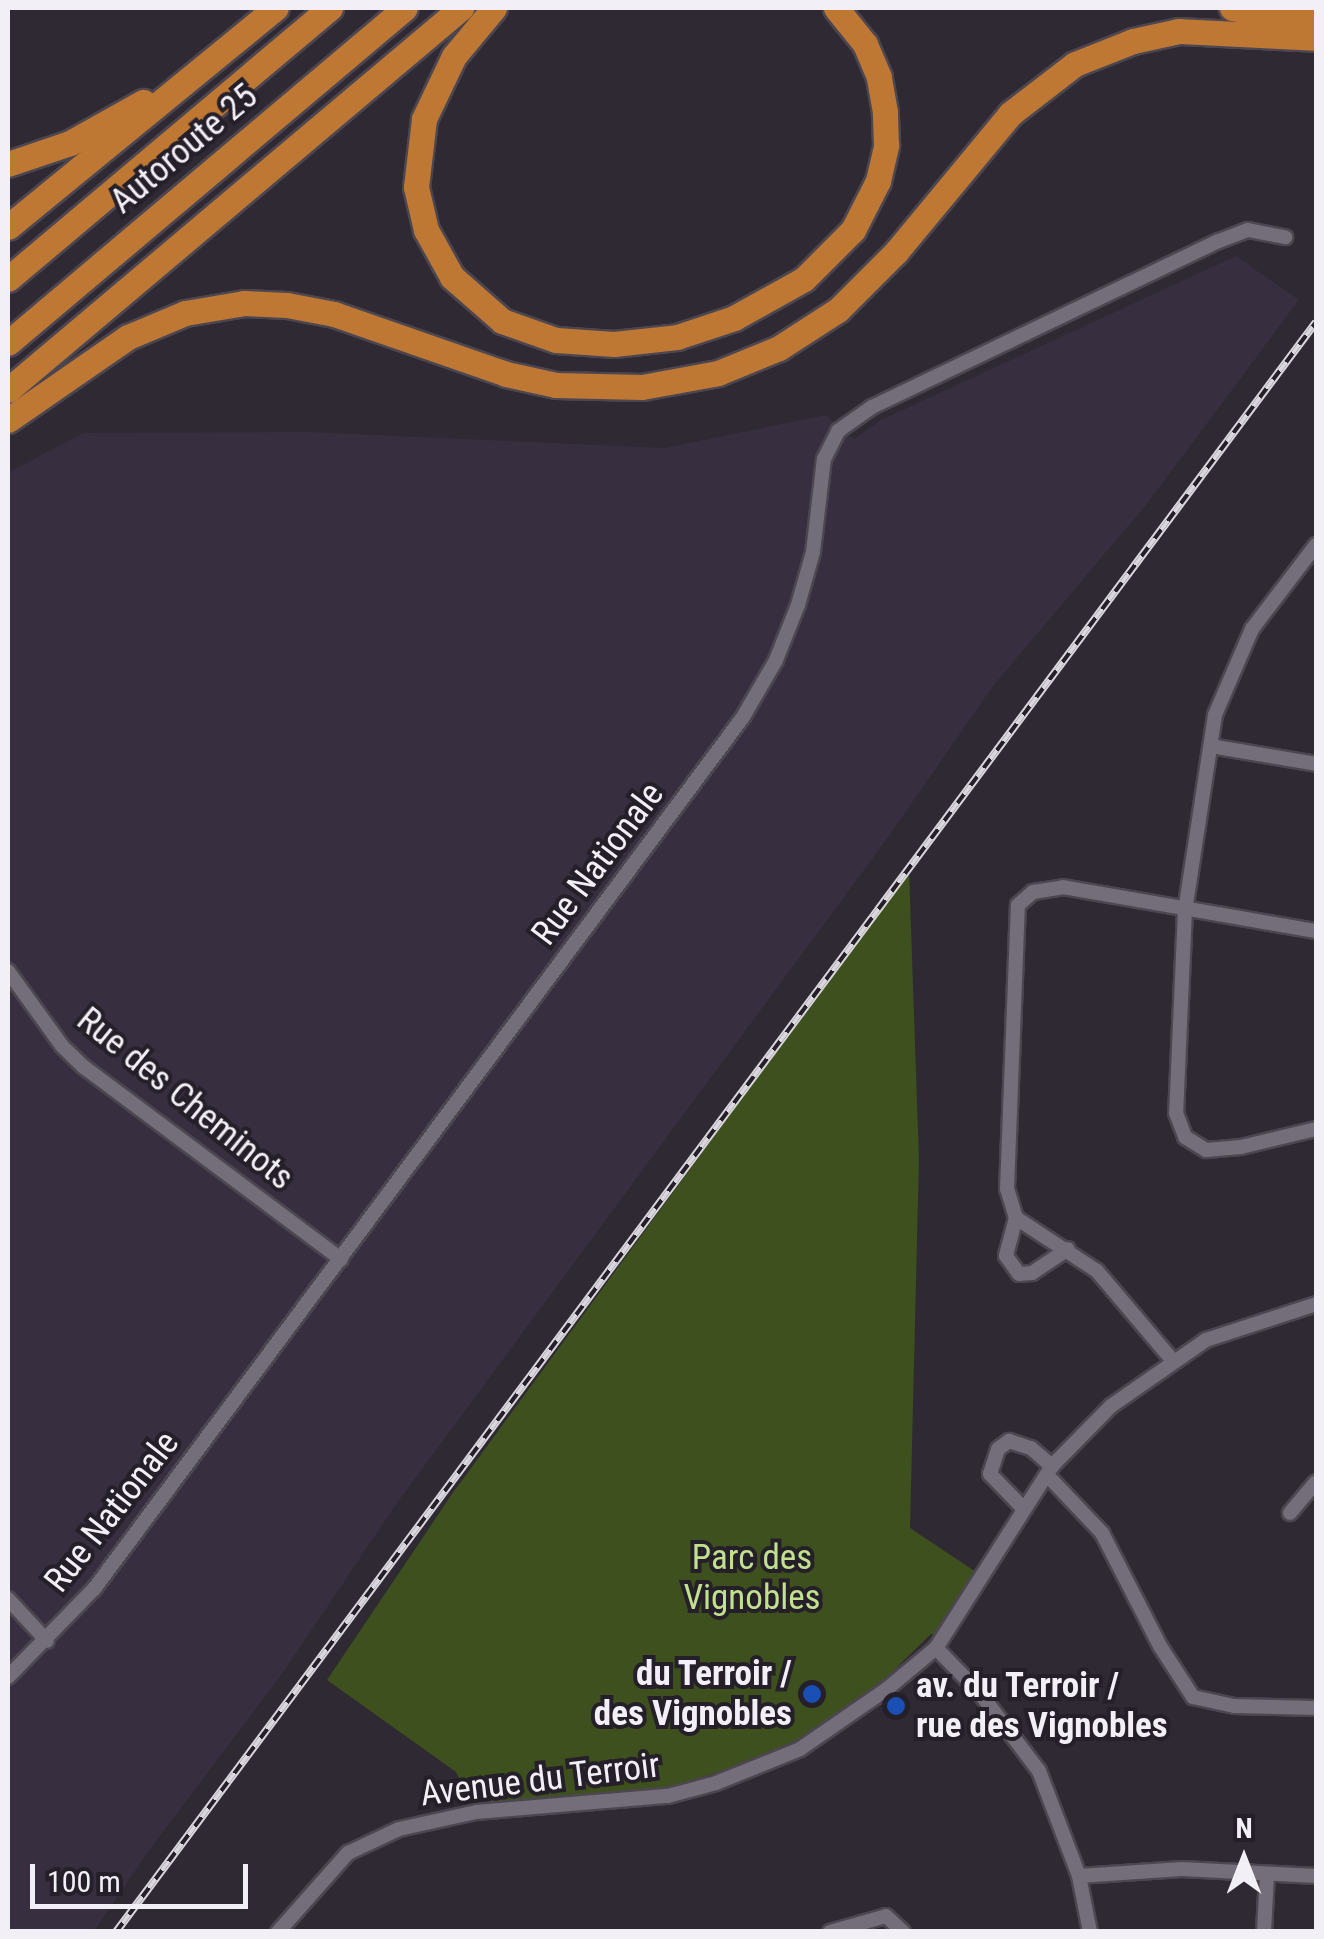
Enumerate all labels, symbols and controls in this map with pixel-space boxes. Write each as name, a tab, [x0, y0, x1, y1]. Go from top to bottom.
street label: Autoroute 25	[102, 75, 266, 223]
street label: Rue Nationale	[523, 774, 673, 954]
street label: Rue des Cheminots	[68, 999, 302, 1199]
street label: Rue Nationale	[36, 1423, 188, 1601]
park label: Parc des Vignobles	[683, 1537, 821, 1619]
place label: du Terroir / des Vignobles	[594, 1653, 792, 1735]
place label: av. du Terroir / rue des Vignobles	[916, 1665, 1168, 1747]
marker: du Terroir / des Vignobles	[801, 1683, 823, 1705]
marker: av. du Terroir / rue des Vignobles	[885, 1695, 907, 1717]
street label: Avenue du Terroir	[418, 1744, 662, 1816]
north arrow	[1194, 1809, 1294, 1909]
text: N	[1235, 1812, 1253, 1845]
scale bar	[35, 1844, 252, 1906]
text: 100 m	[47, 1864, 121, 1899]

